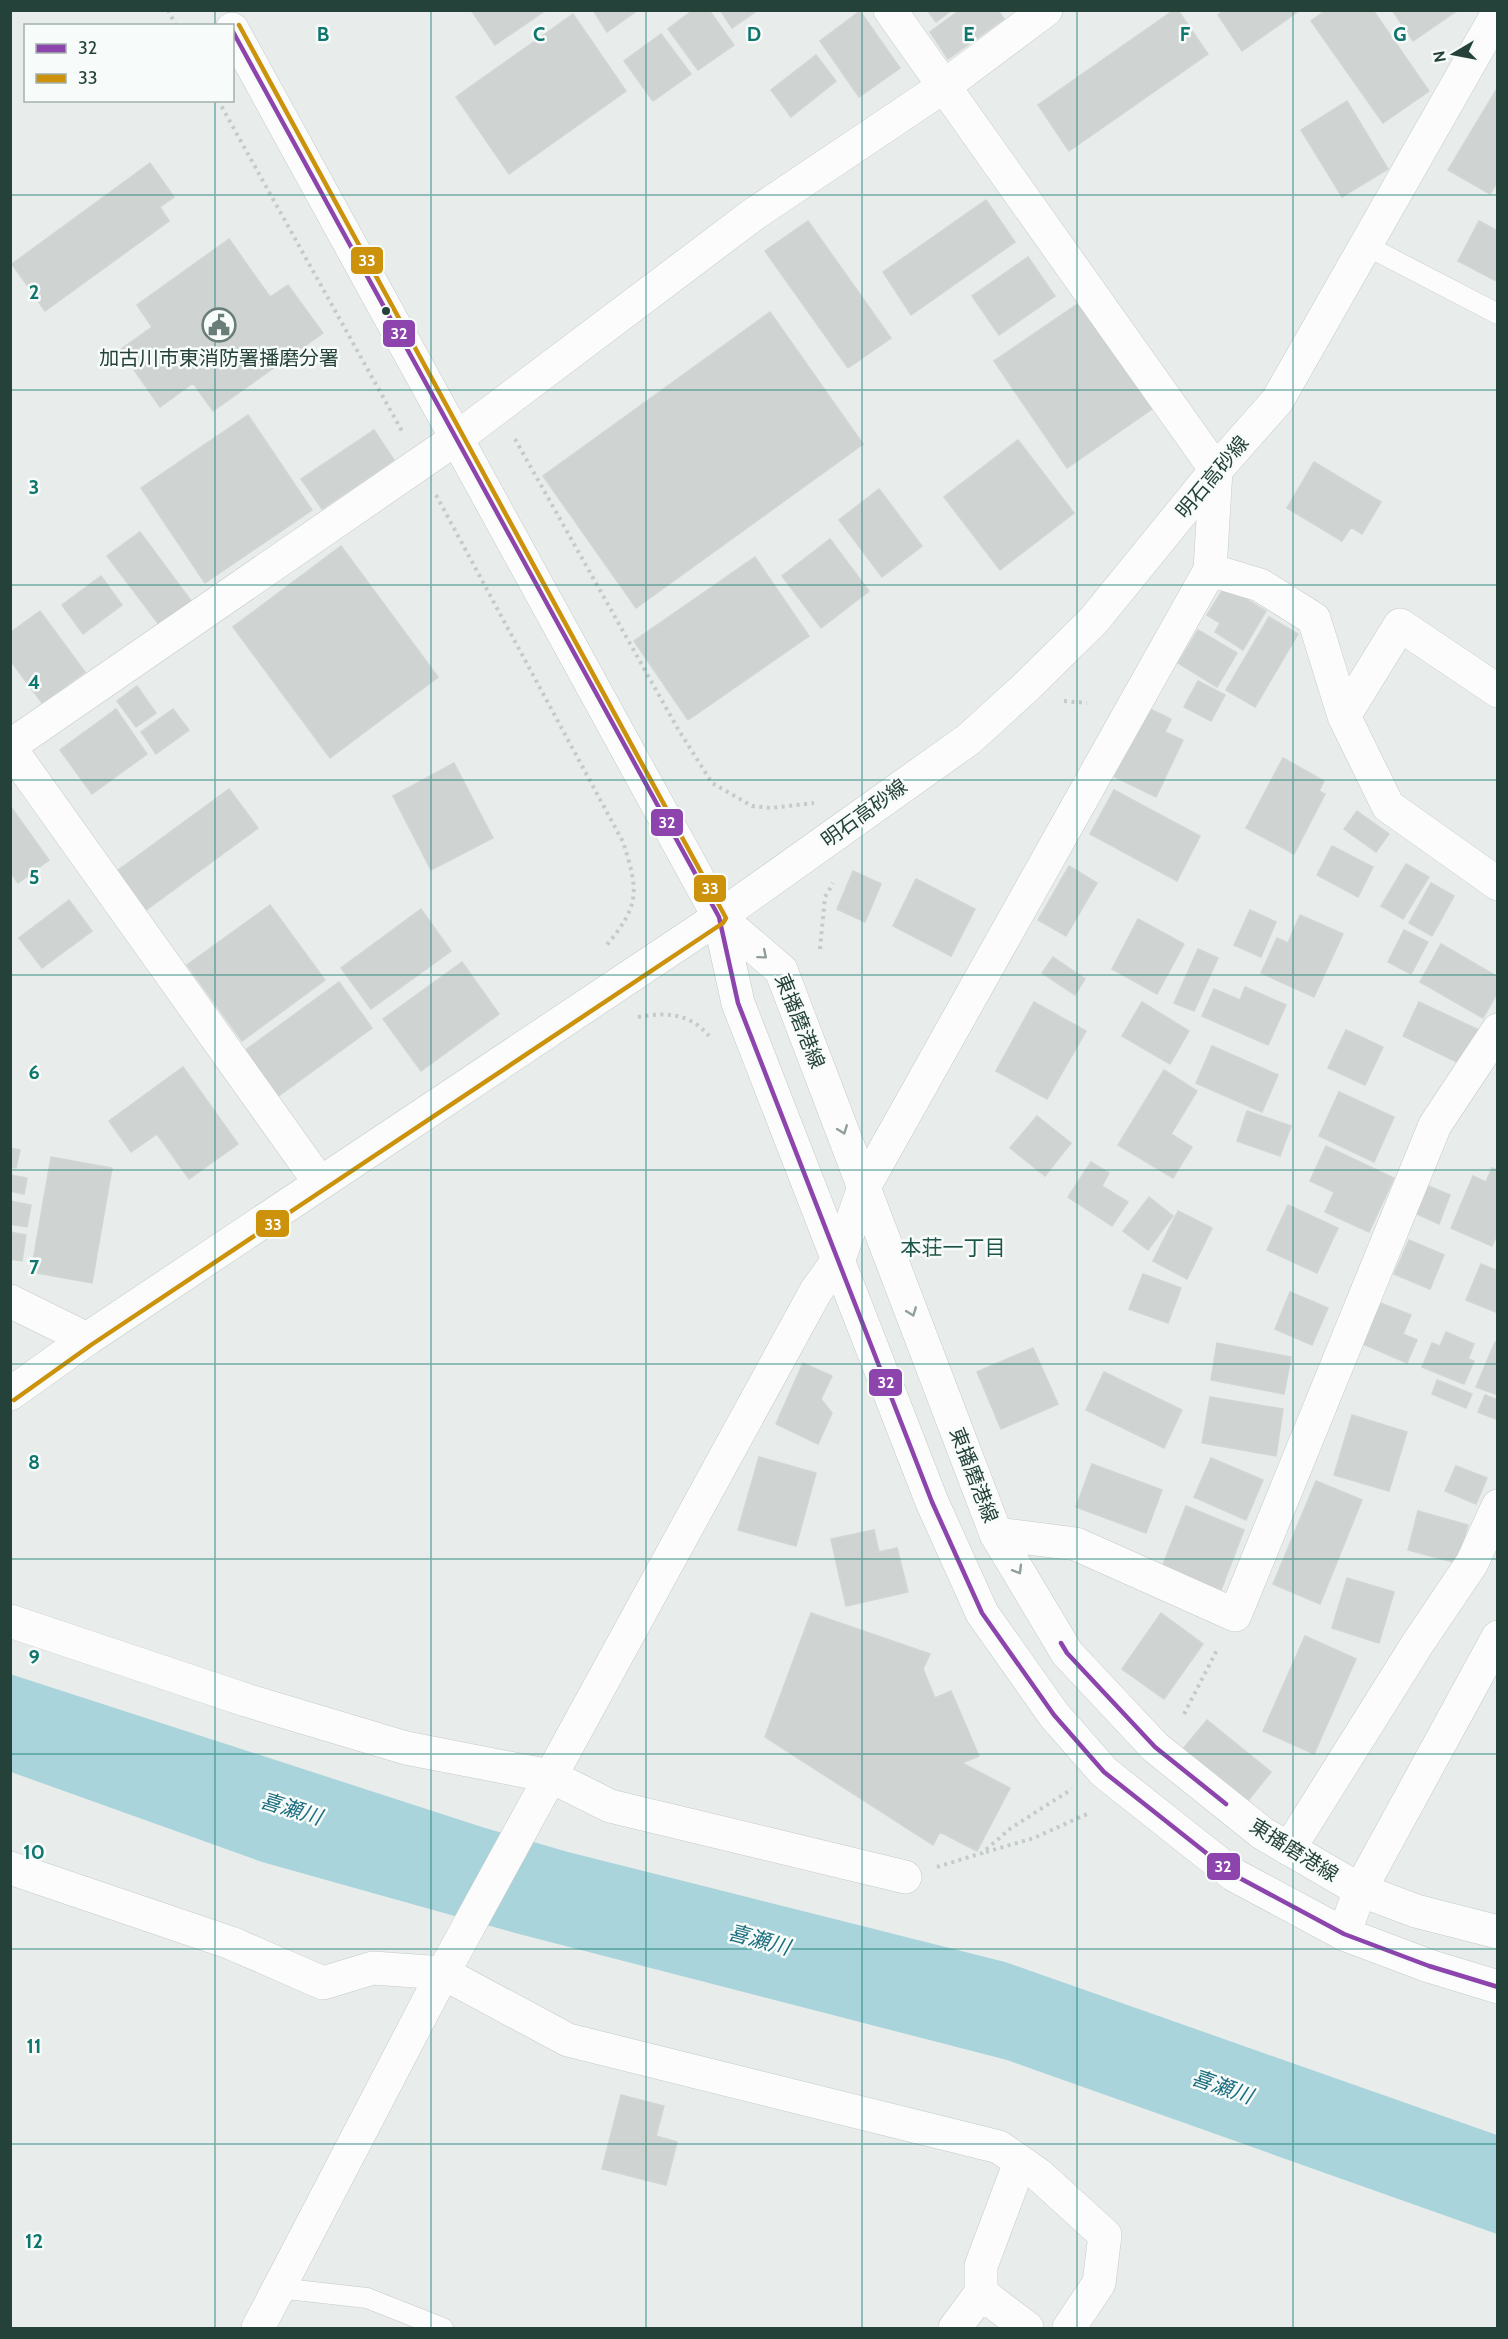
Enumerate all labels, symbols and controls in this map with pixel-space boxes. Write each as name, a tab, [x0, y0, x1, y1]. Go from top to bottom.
text: B	[317, 22, 329, 46]
text: C	[533, 22, 545, 46]
text: D	[747, 22, 761, 46]
text: E	[963, 22, 975, 46]
text: F	[1180, 22, 1191, 46]
text: G	[1393, 22, 1407, 46]
legend	[24, 24, 234, 102]
north arrow	[1424, 24, 1484, 84]
text: 32	[78, 37, 97, 59]
text: N	[1429, 49, 1450, 64]
text: 33	[78, 67, 97, 89]
line badge: 33	[350, 246, 384, 275]
text: 33	[358, 251, 376, 270]
text: 2	[29, 280, 39, 304]
unlabelled marker	[380, 305, 392, 317]
public building icon: 加古川市東消防署播磨分署	[201, 307, 237, 343]
line badge: 32	[382, 319, 416, 348]
text: 32	[390, 324, 408, 343]
place label: 加古川市東消防署播磨分署	[99, 346, 339, 370]
street label: 明石高砂線	[1171, 431, 1253, 523]
text: 3	[29, 475, 39, 499]
text: 4	[28, 670, 40, 694]
street label: 明石高砂線	[816, 774, 912, 852]
line badge: 32	[650, 808, 684, 837]
text: 32	[658, 813, 676, 832]
text: 5	[29, 865, 39, 889]
line badge: 33	[693, 874, 727, 903]
text: 33	[701, 879, 719, 898]
one-way arrow	[756, 947, 767, 958]
street label: 東播磨港線	[770, 970, 830, 1072]
text: 6	[28, 1060, 40, 1084]
one-way arrow	[835, 1124, 848, 1135]
line badge: 33	[255, 1209, 290, 1238]
text: 33	[264, 1215, 282, 1234]
district label: 本荘一丁目	[901, 1235, 1006, 1260]
text: 7	[29, 1255, 40, 1279]
one-way arrow	[905, 1306, 917, 1317]
line badge: 32	[868, 1368, 903, 1397]
text: 32	[877, 1373, 895, 1392]
street label: 東播磨港線	[945, 1424, 1003, 1526]
text: 8	[28, 1450, 40, 1474]
one-way arrow	[1010, 1564, 1022, 1574]
text: 9	[28, 1645, 40, 1669]
water label: 喜瀬川	[257, 1787, 327, 1830]
street label: 東播磨港線	[1245, 1813, 1343, 1887]
text: 10	[23, 1840, 45, 1864]
line badge: 32	[1206, 1852, 1241, 1881]
text: 32	[1214, 1857, 1232, 1876]
water label: 喜瀬川	[725, 1919, 795, 1960]
text: 11	[27, 2034, 41, 2058]
water label: 喜瀬川	[1188, 2064, 1258, 2109]
text: 12	[25, 2229, 43, 2253]

